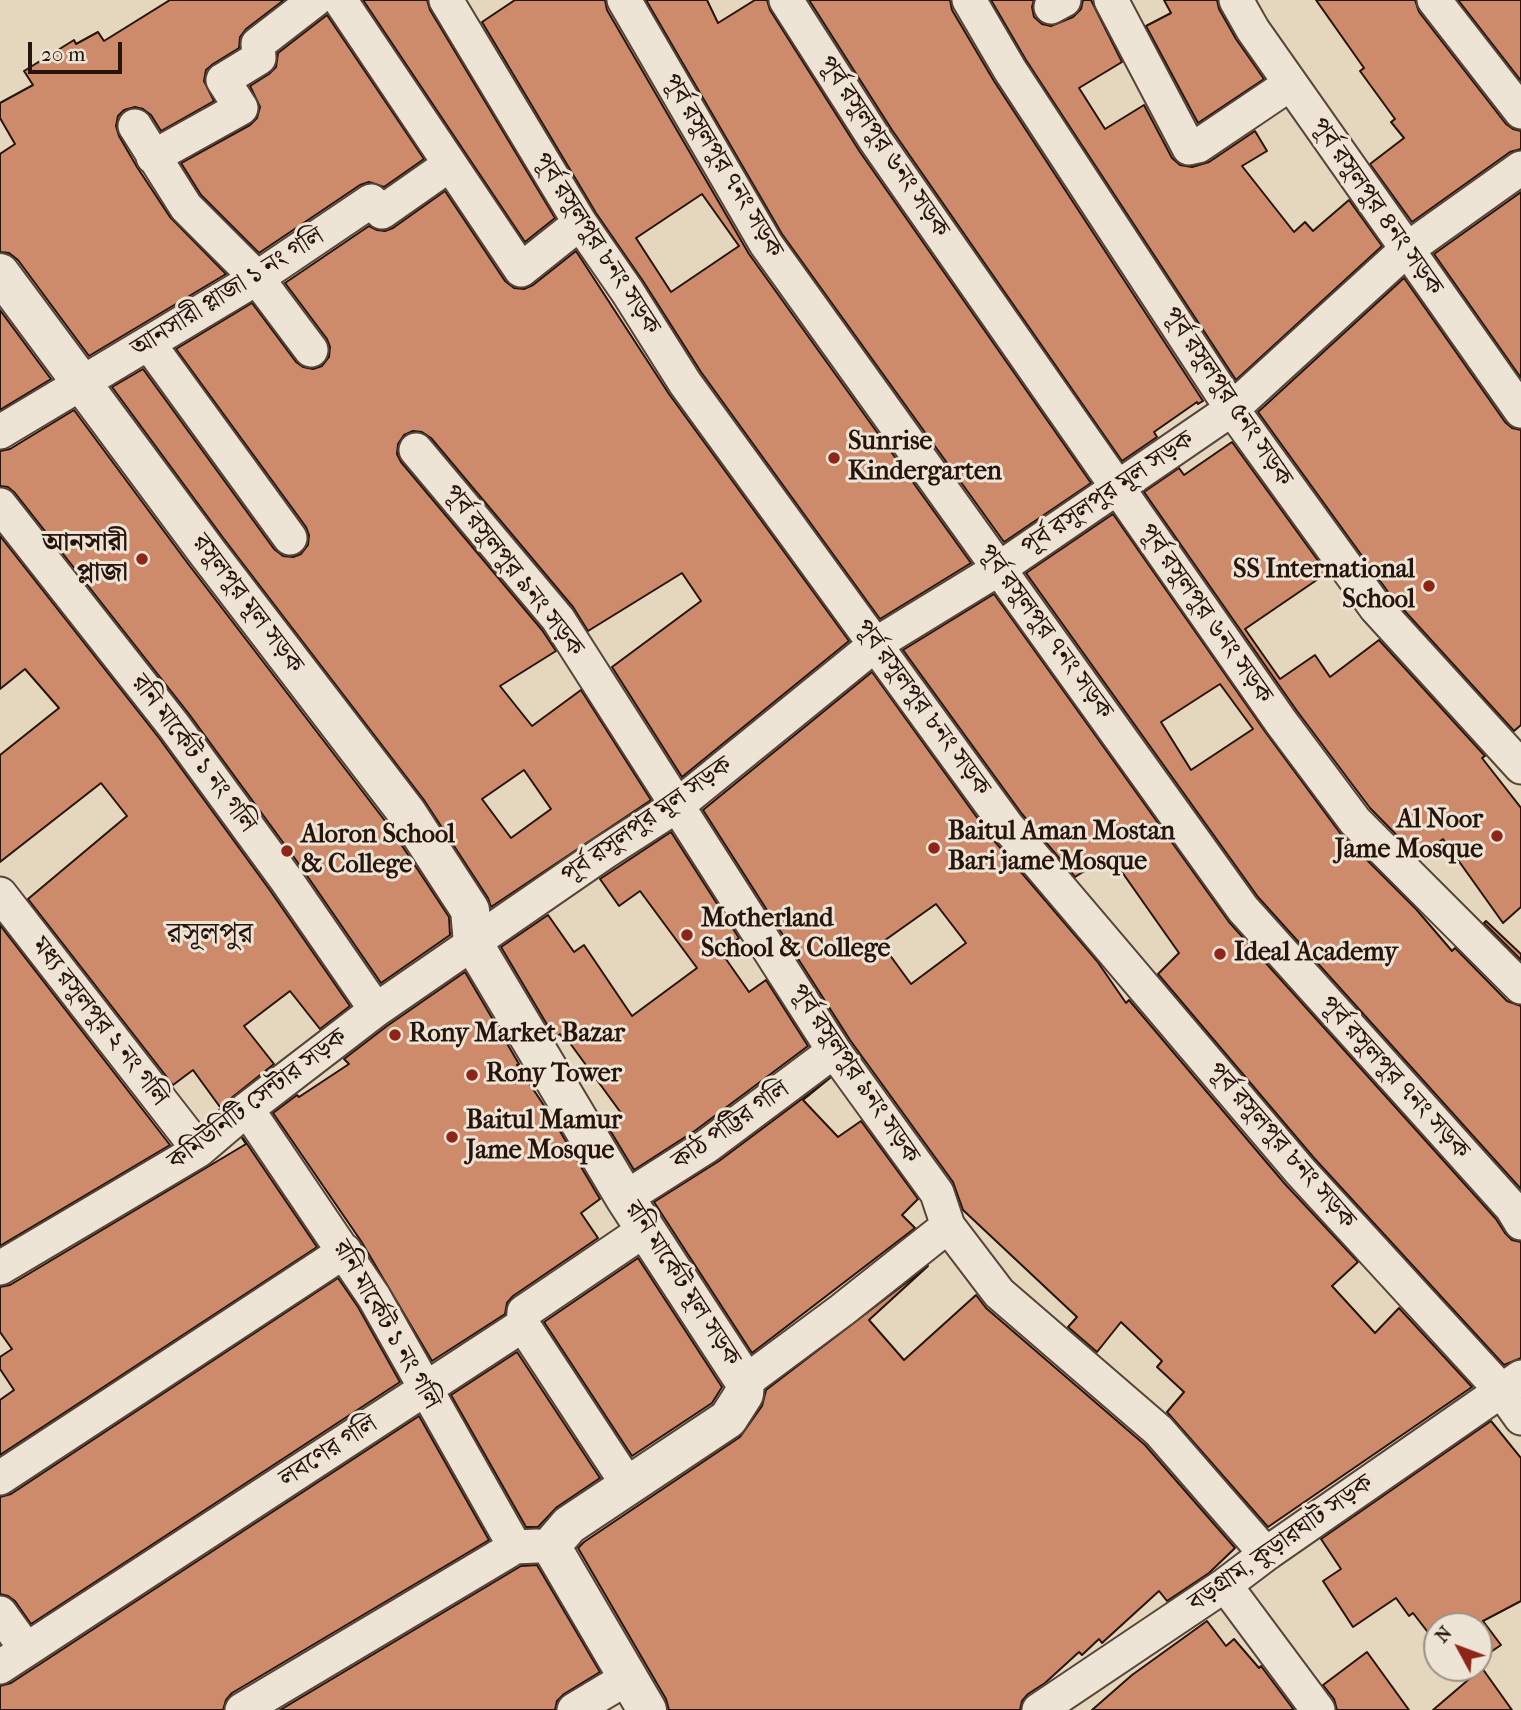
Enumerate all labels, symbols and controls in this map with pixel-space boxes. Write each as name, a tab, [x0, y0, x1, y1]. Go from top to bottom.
scale bar	[32, 28, 126, 72]
text: 20 m	[41, 42, 85, 66]
street label: পূর্ব রসুলপুর ৬নং সড়ক	[811, 50, 955, 244]
street label: পূর্ব রসুলপুর ৭নং সড়ক	[655, 68, 789, 264]
street label: পূর্ব রসুলপুর ৪নং সড়ক	[1303, 112, 1449, 302]
street label: পূর্ব রসুলপুর ৮নং সড়ক	[526, 147, 666, 341]
street label: আনসারী প্লাজা ১ নং গলি	[126, 221, 330, 365]
street label: পূর্ব রসুলপুর ৫নং সড়ক	[1155, 301, 1299, 493]
street label: পূর্ব রসুলপুর মূল সড়ক	[1016, 425, 1200, 563]
place label: Sunrise Kindergarten	[848, 427, 1002, 488]
marker: Sunrise Kindergarten	[826, 450, 842, 466]
street label: পূর্ব রসুলপুর ৯নং সড়ক	[436, 479, 590, 663]
street label: পূর্ব রসুলপুর ৬নং সড়ক	[1131, 518, 1279, 710]
place label: আনসারী প্লাজা	[42, 528, 128, 590]
street label: রসুলপুর মূল সড়ক	[185, 528, 309, 680]
street label: পূর্ব রসুলপুর ৭নং সড়ক	[971, 538, 1119, 726]
marker: আনসারী প্লাজা	[134, 551, 150, 567]
place label: SS International School	[1233, 555, 1415, 616]
marker: SS International School	[1421, 578, 1437, 594]
street label: পূর্ব রসুলপুর ৮নং সড়ক	[847, 614, 997, 802]
street label: রনি মার্কেট ১ নং গলি	[123, 669, 263, 839]
street label: পূর্ব রসুলপুর মূল সড়ক	[556, 750, 738, 892]
place label: Al Noor Jame Mosque	[1335, 805, 1483, 866]
place label: Baitul Aman Mostan Bari jame Mosque	[948, 817, 1175, 878]
place label: Aloron School & College	[301, 820, 455, 882]
marker: Al Noor Jame Mosque	[1489, 828, 1505, 844]
marker: Baitul Aman Mostan Bari jame Mosque	[926, 840, 942, 856]
marker: Aloron School & College	[279, 843, 295, 859]
place label: Motherland School & College	[701, 904, 890, 965]
district label: রসূলপুর	[167, 918, 253, 954]
marker: Motherland School & College	[679, 927, 695, 943]
street label: মধ্য রসুলপুর ২ নং গলি	[23, 931, 175, 1113]
place label: Ideal Academy	[1234, 938, 1398, 970]
marker: Ideal Academy	[1212, 946, 1228, 962]
street label: পূর্ব রসুলপুর ৯নং সড়ক	[782, 978, 926, 1170]
street label: পূর্ব রসুলপুর ৭নং সড়ক	[1312, 990, 1476, 1166]
place label: Rony Market Bazar	[409, 1019, 625, 1051]
street label: কমিউনিটি সেন্টার সড়ক	[162, 1022, 354, 1178]
marker: Rony Market Bazar	[387, 1027, 403, 1043]
street label: পূর্ব রসুলপুর ৮নং সড়ক	[1200, 1056, 1362, 1236]
place label: Rony Tower	[486, 1059, 622, 1091]
marker: Rony Tower	[464, 1067, 480, 1083]
street label: কাঠ পট্টির গলি	[666, 1074, 796, 1178]
place label: Baitul Mamur Jame Mosque	[466, 1106, 622, 1168]
marker: Baitul Mamur Jame Mosque	[444, 1129, 460, 1145]
street label: রনি মার্কেট মূল সড়ক	[617, 1196, 747, 1372]
street label: রনি মার্কেট ১ নং গলি	[325, 1235, 447, 1415]
street label: লবণের গলি	[274, 1409, 384, 1495]
street label: বড়গ্রাম, কুড়ারঘাট সড়ক	[1183, 1469, 1379, 1619]
north arrow	[1423, 1612, 1493, 1682]
text: N	[1431, 1622, 1457, 1647]

